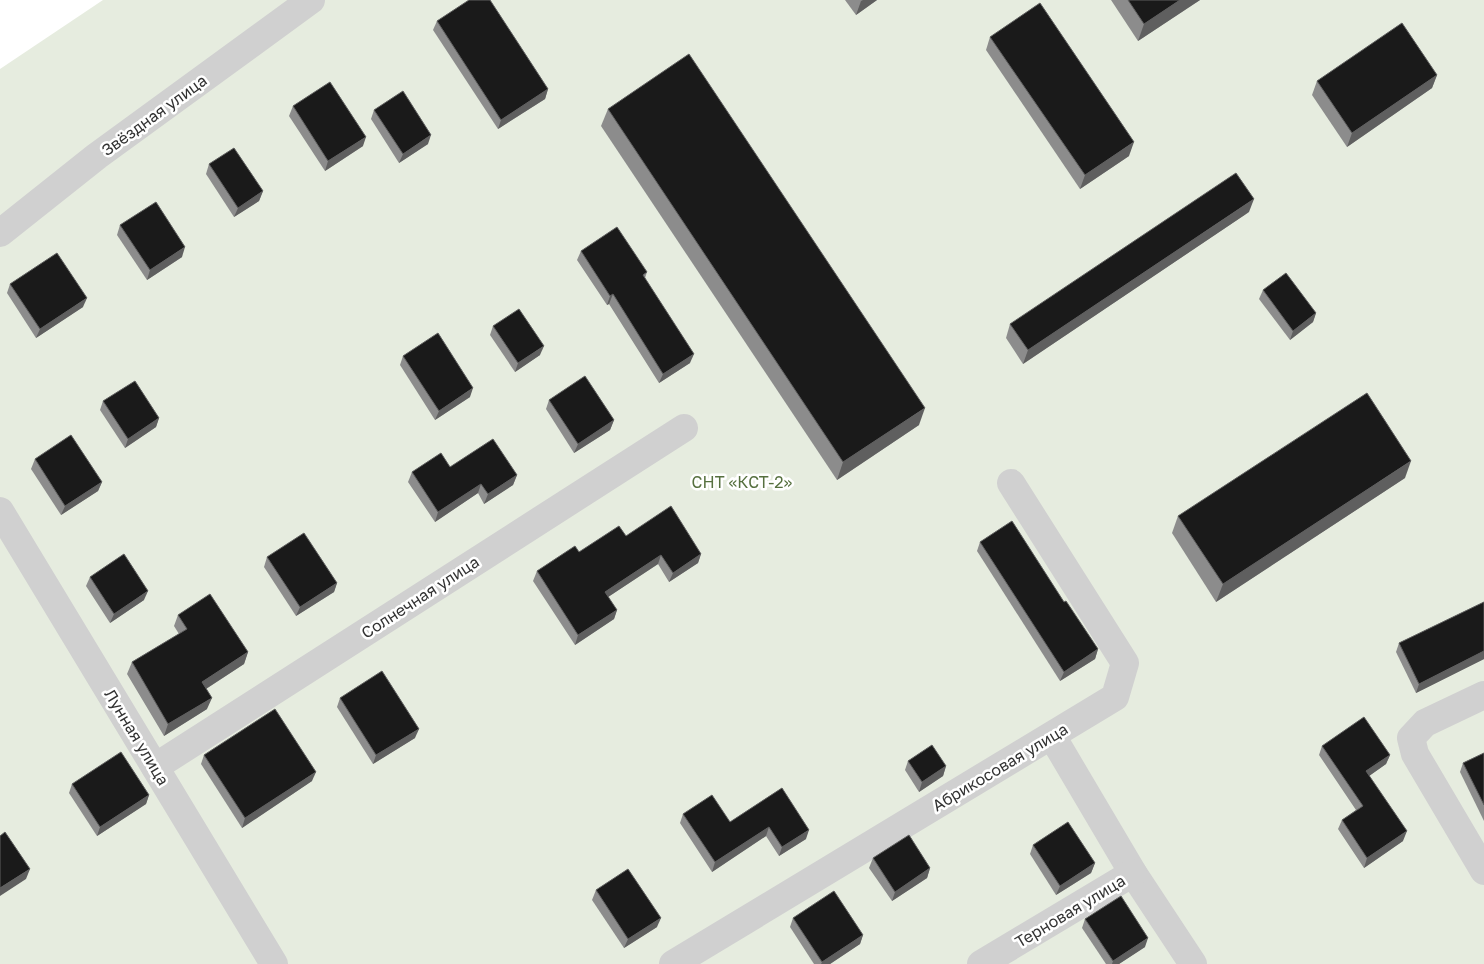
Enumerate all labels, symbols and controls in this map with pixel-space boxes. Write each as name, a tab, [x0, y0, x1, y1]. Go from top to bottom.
street label: Звёздная улица	[97, 70, 211, 160]
park label: СНТ «КСТ-2»	[692, 472, 793, 492]
street label: Солнечная улица	[357, 551, 483, 643]
street label: Лунная улица	[100, 685, 174, 789]
street label: Абрикосовая улица	[929, 719, 1071, 815]
street label: Терновая улица	[1011, 870, 1129, 952]

